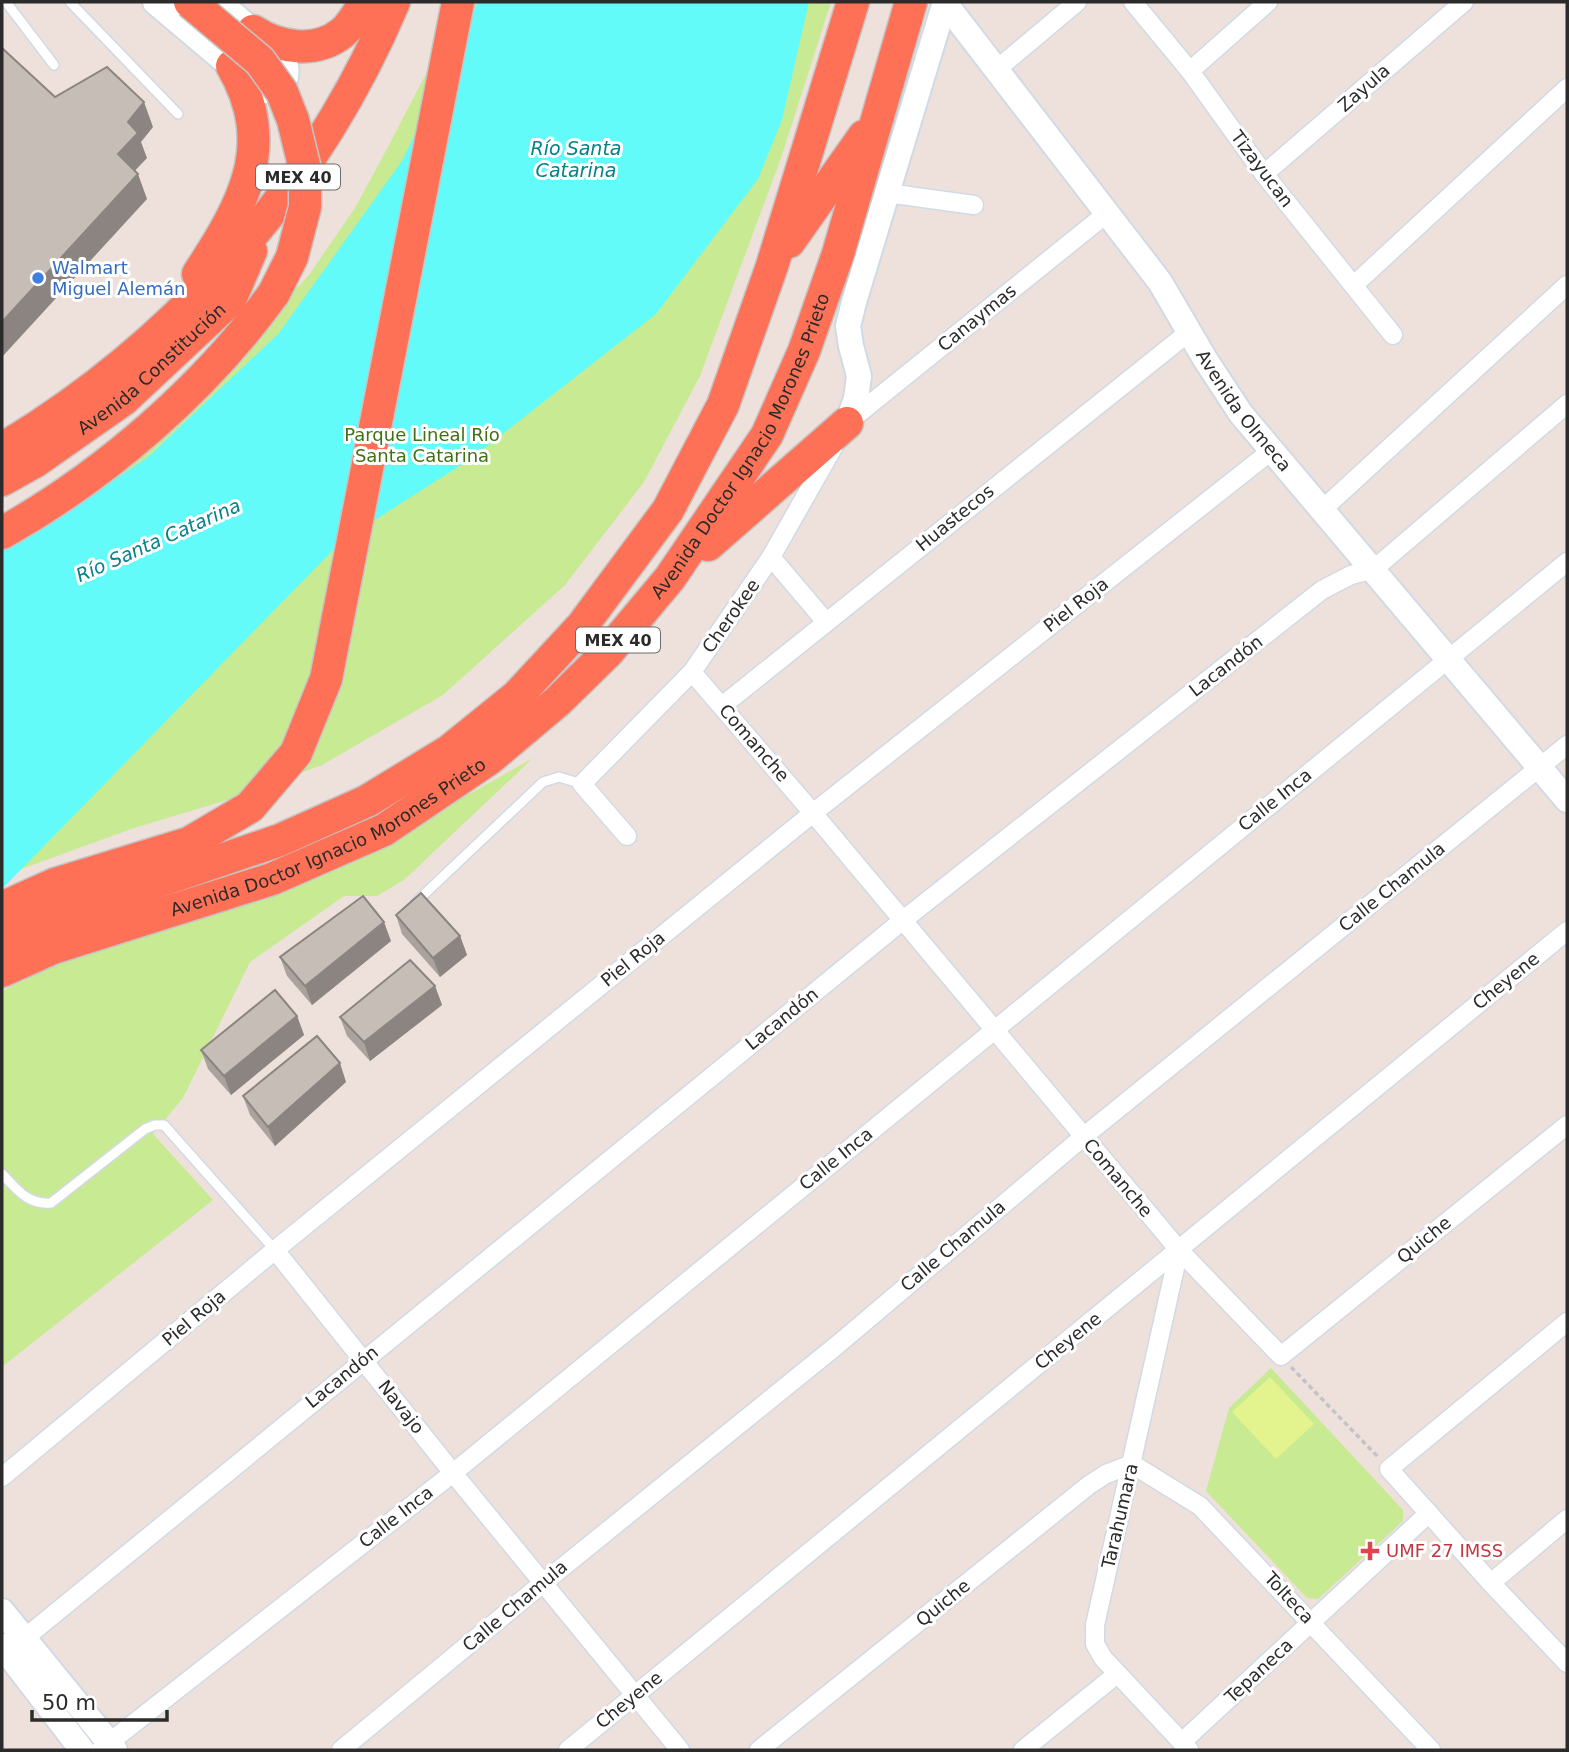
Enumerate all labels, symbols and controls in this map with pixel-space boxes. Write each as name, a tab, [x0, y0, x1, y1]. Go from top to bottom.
street label: Zayula	[1334, 60, 1394, 116]
street label: Tizayucan	[1226, 126, 1298, 211]
water label: Río Santa Catarina	[531, 137, 621, 181]
road number: MEX 40	[256, 164, 340, 190]
place label: Walmart Miguel Alemán	[52, 257, 186, 299]
marker: Walmart Miguel Alemán	[30, 270, 46, 286]
street label: Canaymas	[933, 280, 1020, 356]
street label: Avenida Doctor Ignacio Morones Prieto	[646, 290, 833, 603]
street label: Avenida Constitución	[73, 299, 230, 439]
street label: Avenida Olmeca	[1192, 346, 1296, 475]
park label: Parque Lineal Río Santa Catarina	[344, 424, 500, 466]
street label: Huastecos	[912, 480, 998, 555]
water label: Río Santa Catarina	[72, 494, 244, 586]
street label: Piel Roja	[1039, 573, 1112, 636]
street label: Cherokee	[698, 575, 764, 657]
road number: MEX 40	[576, 628, 660, 652]
street label: Lacandón	[1185, 630, 1267, 701]
street label: Comanche	[715, 700, 794, 786]
street label: Avenida Doctor Ignacio Morones Prieto	[168, 753, 490, 920]
street label: Calle Inca	[1234, 764, 1316, 835]
street label: Calle Chamula	[1334, 837, 1449, 936]
street label: Piel Roja	[597, 927, 669, 991]
street label: Cheyene	[1468, 948, 1543, 1014]
street label: Lacandón	[741, 983, 822, 1054]
street label: Calle Inca	[795, 1123, 877, 1194]
street label: Comanche	[1080, 1134, 1157, 1221]
street label: Calle Chamula	[896, 1196, 1009, 1296]
street label: Quiche	[1393, 1212, 1455, 1268]
street label: Piel Roja	[158, 1285, 230, 1350]
street label: Cheyene	[1030, 1308, 1105, 1374]
street label: Lacandón	[301, 1341, 382, 1412]
street label: Navajo	[374, 1376, 429, 1438]
street label: Tarahumara	[1097, 1461, 1142, 1571]
street label: Calle Inca	[355, 1481, 437, 1552]
place label: UMF 27 IMSS	[1386, 1540, 1503, 1561]
marker: UMF 27 IMSS	[1360, 1541, 1380, 1561]
street label: Calle Chamula	[458, 1556, 571, 1656]
street label: Tolteca	[1260, 1567, 1319, 1628]
street label: Quiche	[912, 1575, 974, 1631]
street label: Tepaneca	[1220, 1634, 1297, 1708]
street label: Cheyene	[591, 1667, 666, 1733]
scale bar	[32, 1678, 166, 1722]
text: 50 m	[42, 1691, 96, 1715]

